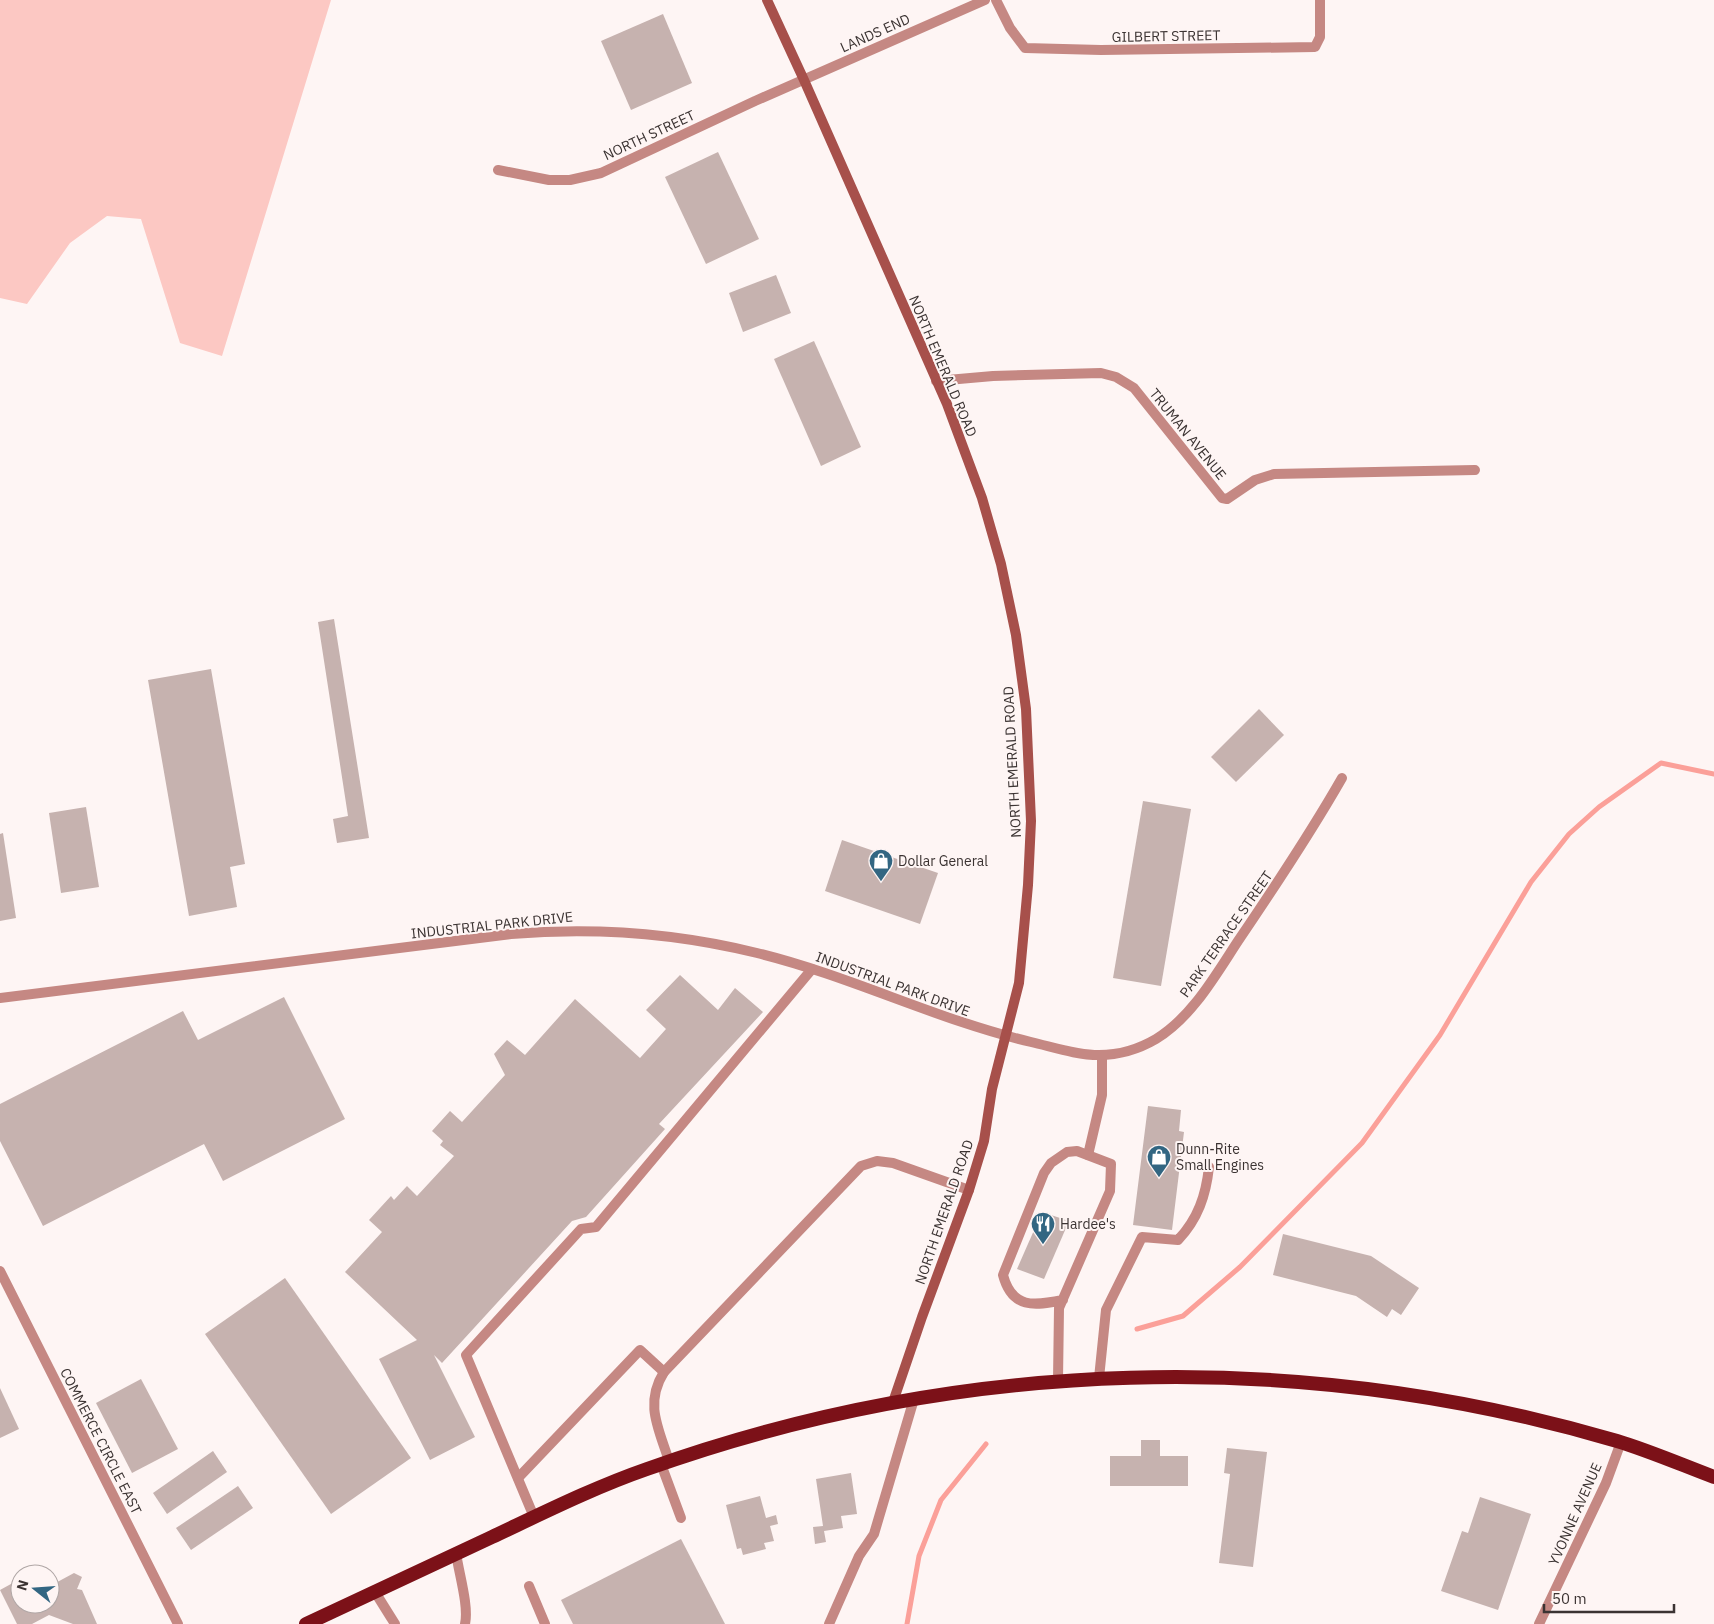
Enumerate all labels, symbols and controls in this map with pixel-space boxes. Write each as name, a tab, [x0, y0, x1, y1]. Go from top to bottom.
street label: LANDS END	[837, 10, 913, 56]
street label: GILBERT STREET	[1111, 26, 1221, 46]
street label: NORTH STREET	[600, 106, 698, 164]
street label: NORTH EMERALD ROAD	[905, 293, 981, 439]
street label: TRUMAN AVENUE	[1146, 385, 1230, 483]
street label: NORTH EMERALD ROAD	[999, 686, 1025, 838]
shop icon: Dollar General	[868, 848, 894, 882]
place label: Dollar General	[898, 852, 988, 870]
street label: PARK TERRACE STREET	[1176, 867, 1276, 1001]
street label: INDUSTRIAL PARK DRIVE	[410, 908, 574, 942]
street label: INDUSTRIAL PARK DRIVE	[813, 948, 973, 1020]
street label: NORTH EMERALD ROAD	[911, 1137, 977, 1287]
place label: Dunn-Rite Small Engines	[1176, 1140, 1264, 1174]
shop icon: Dunn-Rite Small Engines	[1146, 1144, 1172, 1178]
restaurant icon: Hardee's	[1030, 1211, 1056, 1245]
place label: Hardee's	[1060, 1215, 1116, 1233]
street label: COMMERCE CIRCLE EAST	[56, 1365, 146, 1517]
street label: YVONNE AVENUE	[1544, 1460, 1606, 1568]
north arrow	[10, 1564, 60, 1614]
text: N	[12, 1578, 33, 1593]
scale bar	[1544, 1582, 1674, 1614]
text: 50 m	[1552, 1589, 1587, 1608]

